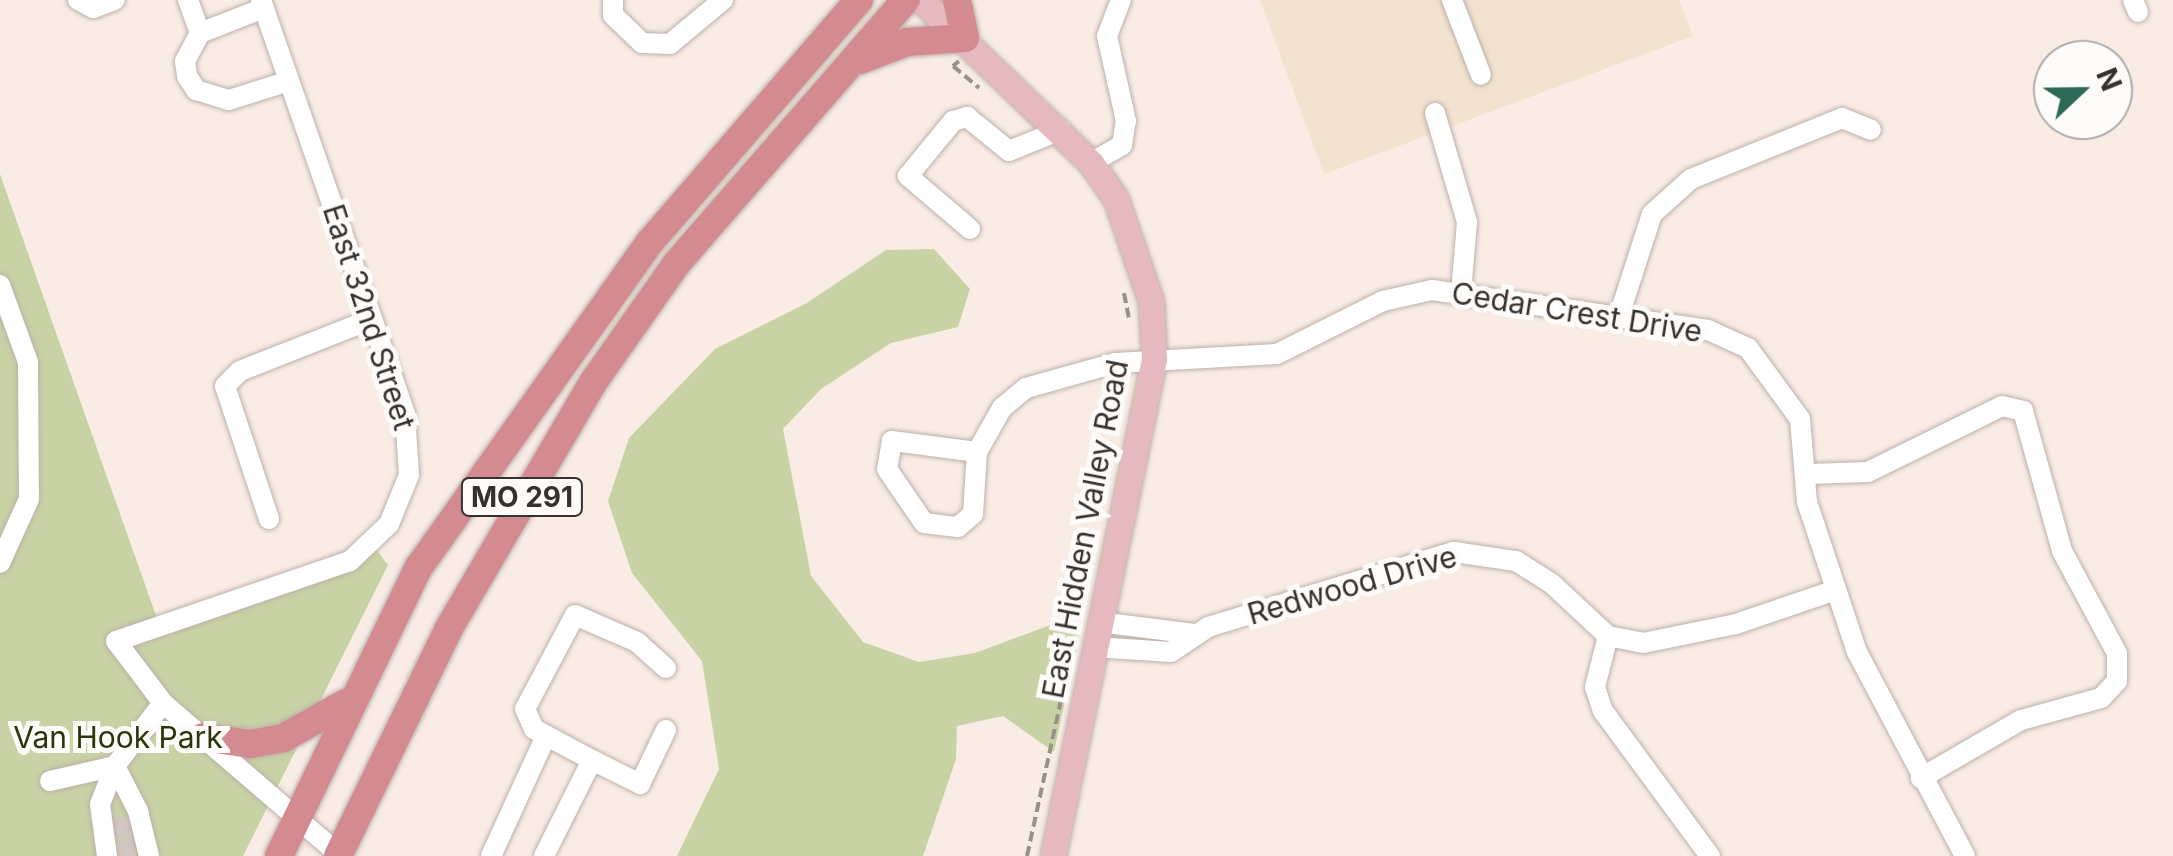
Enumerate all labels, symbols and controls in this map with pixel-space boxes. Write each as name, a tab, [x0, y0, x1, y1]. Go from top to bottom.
north arrow	[2033, 40, 2133, 140]
text: N	[2089, 63, 2129, 96]
street label: East 32nd Street	[316, 200, 422, 434]
street label: Cedar Crest Drive	[1449, 274, 1705, 350]
street label: East Hidden Valley Road	[1035, 357, 1135, 701]
road number: MO 291	[460, 474, 584, 520]
street label: Redwood Drive	[1243, 538, 1461, 632]
park label: Van Hook Park	[13, 719, 223, 755]

